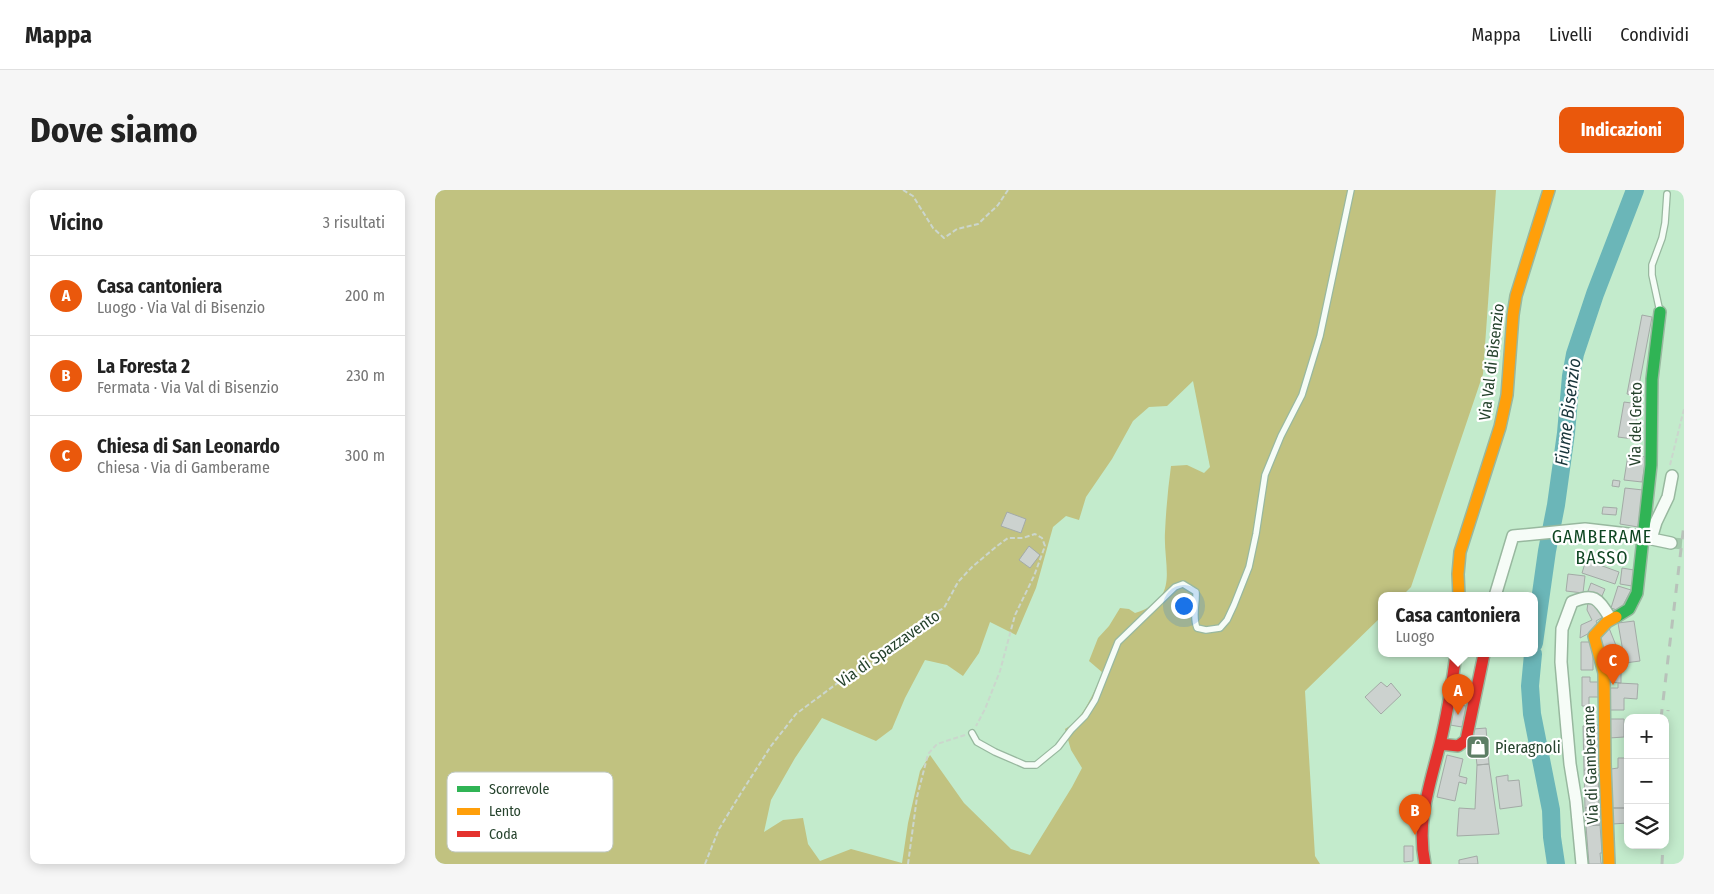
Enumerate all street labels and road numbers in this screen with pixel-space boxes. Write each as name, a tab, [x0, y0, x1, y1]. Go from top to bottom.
street label: Via Val di Bisenzio	[1475, 302, 1508, 422]
street label: Via del Greto	[1625, 382, 1646, 466]
street label: Via di Spazzavento	[833, 606, 943, 691]
street label: Via di Gamberame	[1579, 705, 1602, 825]

